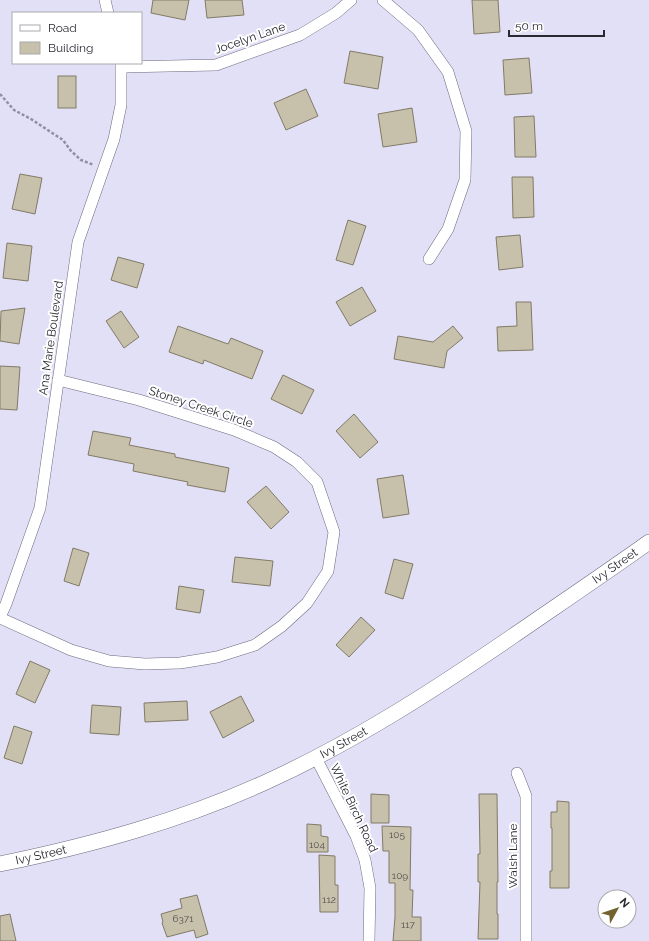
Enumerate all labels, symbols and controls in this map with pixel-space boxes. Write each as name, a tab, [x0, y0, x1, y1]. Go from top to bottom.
legend	[12, 12, 142, 64]
scale bar	[509, 12, 604, 38]
street label: Jocelyn Lane	[213, 19, 287, 57]
text: 50 m	[515, 19, 543, 33]
text: Road	[48, 21, 77, 35]
text: Building	[48, 41, 94, 55]
street label: Ana Marie Boulevard	[36, 280, 66, 396]
street label: Stoney Creek Circle	[147, 384, 255, 430]
street label: Ivy Street	[590, 545, 640, 586]
street label: Ivy Street	[318, 724, 370, 761]
street label: White Birch Road	[327, 761, 381, 855]
street label: Walsh Lane	[506, 823, 520, 889]
house number: 105	[389, 829, 405, 840]
house number: 104	[309, 839, 325, 850]
street label: Ivy Street	[14, 842, 68, 868]
house number: 109	[392, 870, 408, 881]
north arrow	[597, 889, 637, 929]
house number: 112	[322, 894, 336, 905]
text: N	[617, 895, 632, 910]
house number: 6371	[173, 913, 194, 924]
house number: 117	[401, 919, 416, 930]

